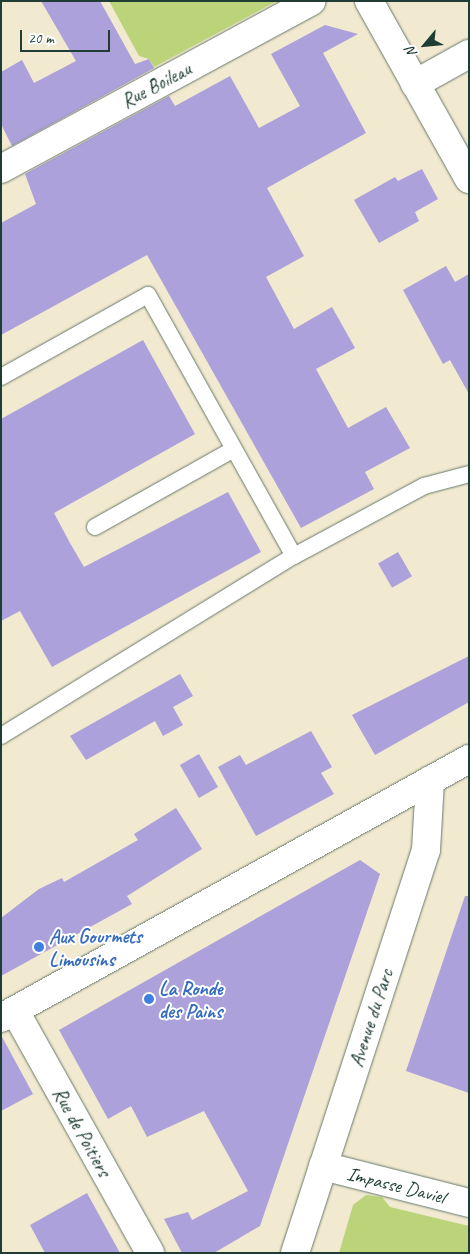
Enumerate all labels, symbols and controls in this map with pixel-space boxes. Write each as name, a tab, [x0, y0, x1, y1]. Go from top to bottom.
scale bar	[22, 20, 112, 52]
north arrow	[400, 20, 450, 70]
text: 20 m	[28, 29, 54, 48]
text: N	[402, 44, 421, 60]
street label: Rue Boileau	[117, 57, 195, 113]
place label: Aux Gourmets Limousins	[49, 924, 143, 971]
marker: Aux Gourmets Limousins	[33, 941, 45, 953]
street label: Avenue du Parc	[344, 966, 398, 1070]
place label: La Ronde des Pains	[159, 976, 223, 1023]
marker: La Ronde des Pains	[143, 993, 155, 1005]
street label: Rue de Poitiers	[48, 1083, 116, 1181]
street label: Impasse Daviel	[344, 1161, 448, 1209]

